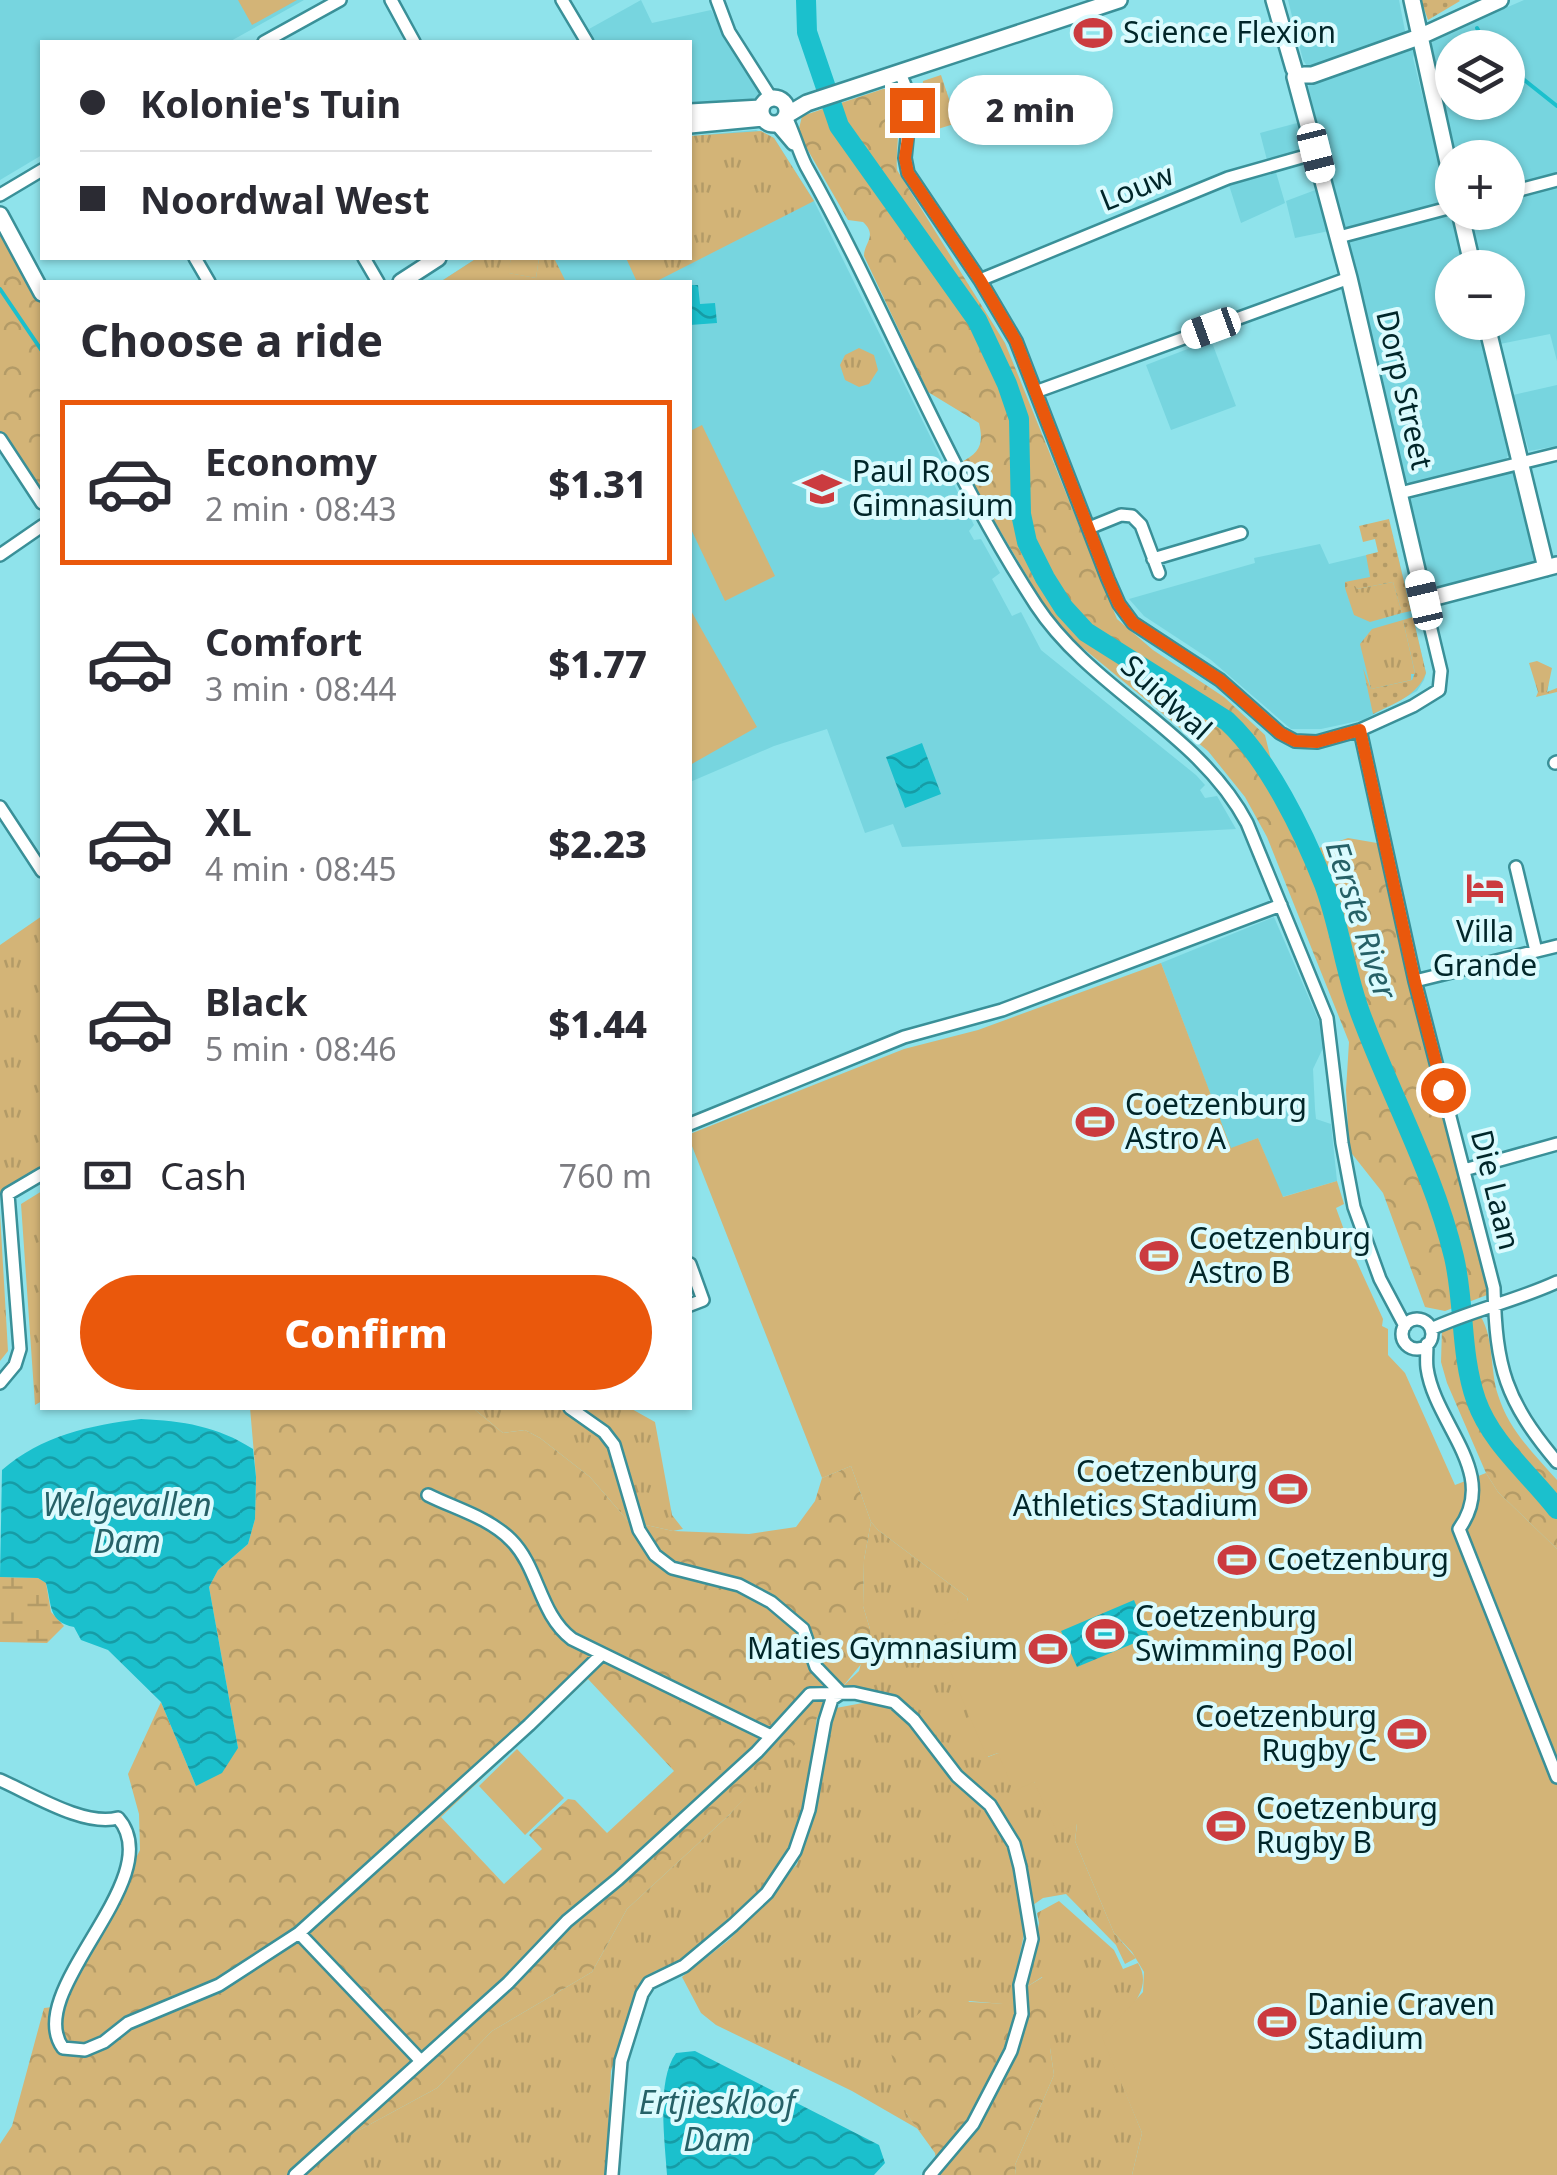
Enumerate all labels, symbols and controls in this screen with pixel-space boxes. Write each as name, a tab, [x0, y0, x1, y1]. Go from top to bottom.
place label: Science Flexion	[1123, 11, 1336, 52]
sports icon: Science Flexion	[1072, 12, 1114, 54]
map controls	[1435, 30, 1525, 340]
button: layers	[1435, 30, 1525, 120]
callout: 2 min	[947, 75, 1112, 145]
text: Kolonie's Tuin	[140, 77, 401, 129]
route end	[890, 88, 935, 133]
text: 2 min	[986, 88, 1075, 131]
car	[1294, 120, 1338, 186]
button: +	[1435, 140, 1525, 230]
street label: Louw	[1094, 153, 1180, 220]
text: Noordwal West	[140, 173, 429, 225]
button: −	[1435, 250, 1525, 340]
car	[1178, 304, 1244, 352]
street label: Dorp Street	[1367, 306, 1444, 474]
text: Choose a ride	[80, 309, 383, 370]
text: Economy	[205, 435, 377, 487]
icon: car	[85, 438, 175, 528]
place label: Paul Roos Gimnasium	[852, 450, 1014, 525]
text: $1.31	[548, 457, 647, 509]
school or university icon: Paul Roos Gimnasium	[801, 468, 843, 510]
text: 2 min · 08:43	[205, 487, 397, 530]
car	[1403, 567, 1445, 633]
text: Comfort	[205, 615, 362, 667]
icon: car	[85, 618, 175, 708]
text: $1.77	[548, 637, 647, 689]
street label: Suidwal	[1113, 645, 1221, 749]
text: 3 min · 08:44	[205, 667, 397, 710]
text: XL	[205, 795, 252, 847]
icon: car	[85, 798, 175, 888]
text: $2.23	[548, 817, 647, 869]
water label: Eerste River	[1317, 835, 1409, 1005]
text: 4 min · 08:45	[205, 847, 397, 890]
hotel icon: Villa Grande	[1464, 867, 1506, 909]
place label: Villa Grande	[1433, 910, 1537, 985]
text: Black	[205, 975, 308, 1027]
icon: car	[85, 978, 175, 1068]
text: $1.44	[548, 997, 647, 1049]
text: 5 min · 08:46	[205, 1027, 397, 1070]
route start	[1421, 1068, 1466, 1113]
place label: Coetzenburg Astro A	[1125, 1083, 1307, 1158]
sports icon: Coetzenburg Astro A	[1074, 1101, 1116, 1143]
street label: Die Laan	[1462, 1125, 1531, 1254]
icon: cash	[80, 1148, 135, 1203]
text: Cash	[160, 1149, 247, 1201]
text: 760 m	[559, 1154, 652, 1197]
place label: Coetzenburg Astro B	[1189, 1217, 1371, 1292]
sports icon: Coetzenburg Astro B	[1138, 1235, 1180, 1277]
button: Confirm	[80, 1275, 652, 1390]
place label: Coetzenburg Athletics Stadium	[1013, 1450, 1258, 1525]
sports icon: Coetzenburg Athletics Stadium	[1267, 1468, 1309, 1510]
water label: Welgevallen Dam	[43, 1482, 211, 1562]
place label: Coetzenburg	[1267, 1538, 1449, 1579]
sports icon: Coetzenburg	[1216, 1539, 1258, 1581]
place label: Coetzenburg Swimming Pool	[1135, 1595, 1354, 1670]
sports icon: Coetzenburg Swimming Pool	[1084, 1613, 1126, 1655]
place label: Maties Gymnasium	[747, 1627, 1018, 1668]
sports icon: Maties Gymnasium	[1027, 1628, 1069, 1670]
place label: Coetzenburg Rugby C	[1195, 1695, 1377, 1770]
sports icon: Coetzenburg Rugby C	[1386, 1713, 1428, 1755]
place label: Coetzenburg Rugby B	[1256, 1787, 1438, 1862]
sports icon: Coetzenburg Rugby B	[1205, 1805, 1247, 1847]
place label: Danie Craven Stadium	[1307, 1983, 1495, 2058]
sports icon: Danie Craven Stadium	[1256, 2001, 1298, 2043]
water label: Ertjieskloof Dam	[639, 2080, 800, 2160]

